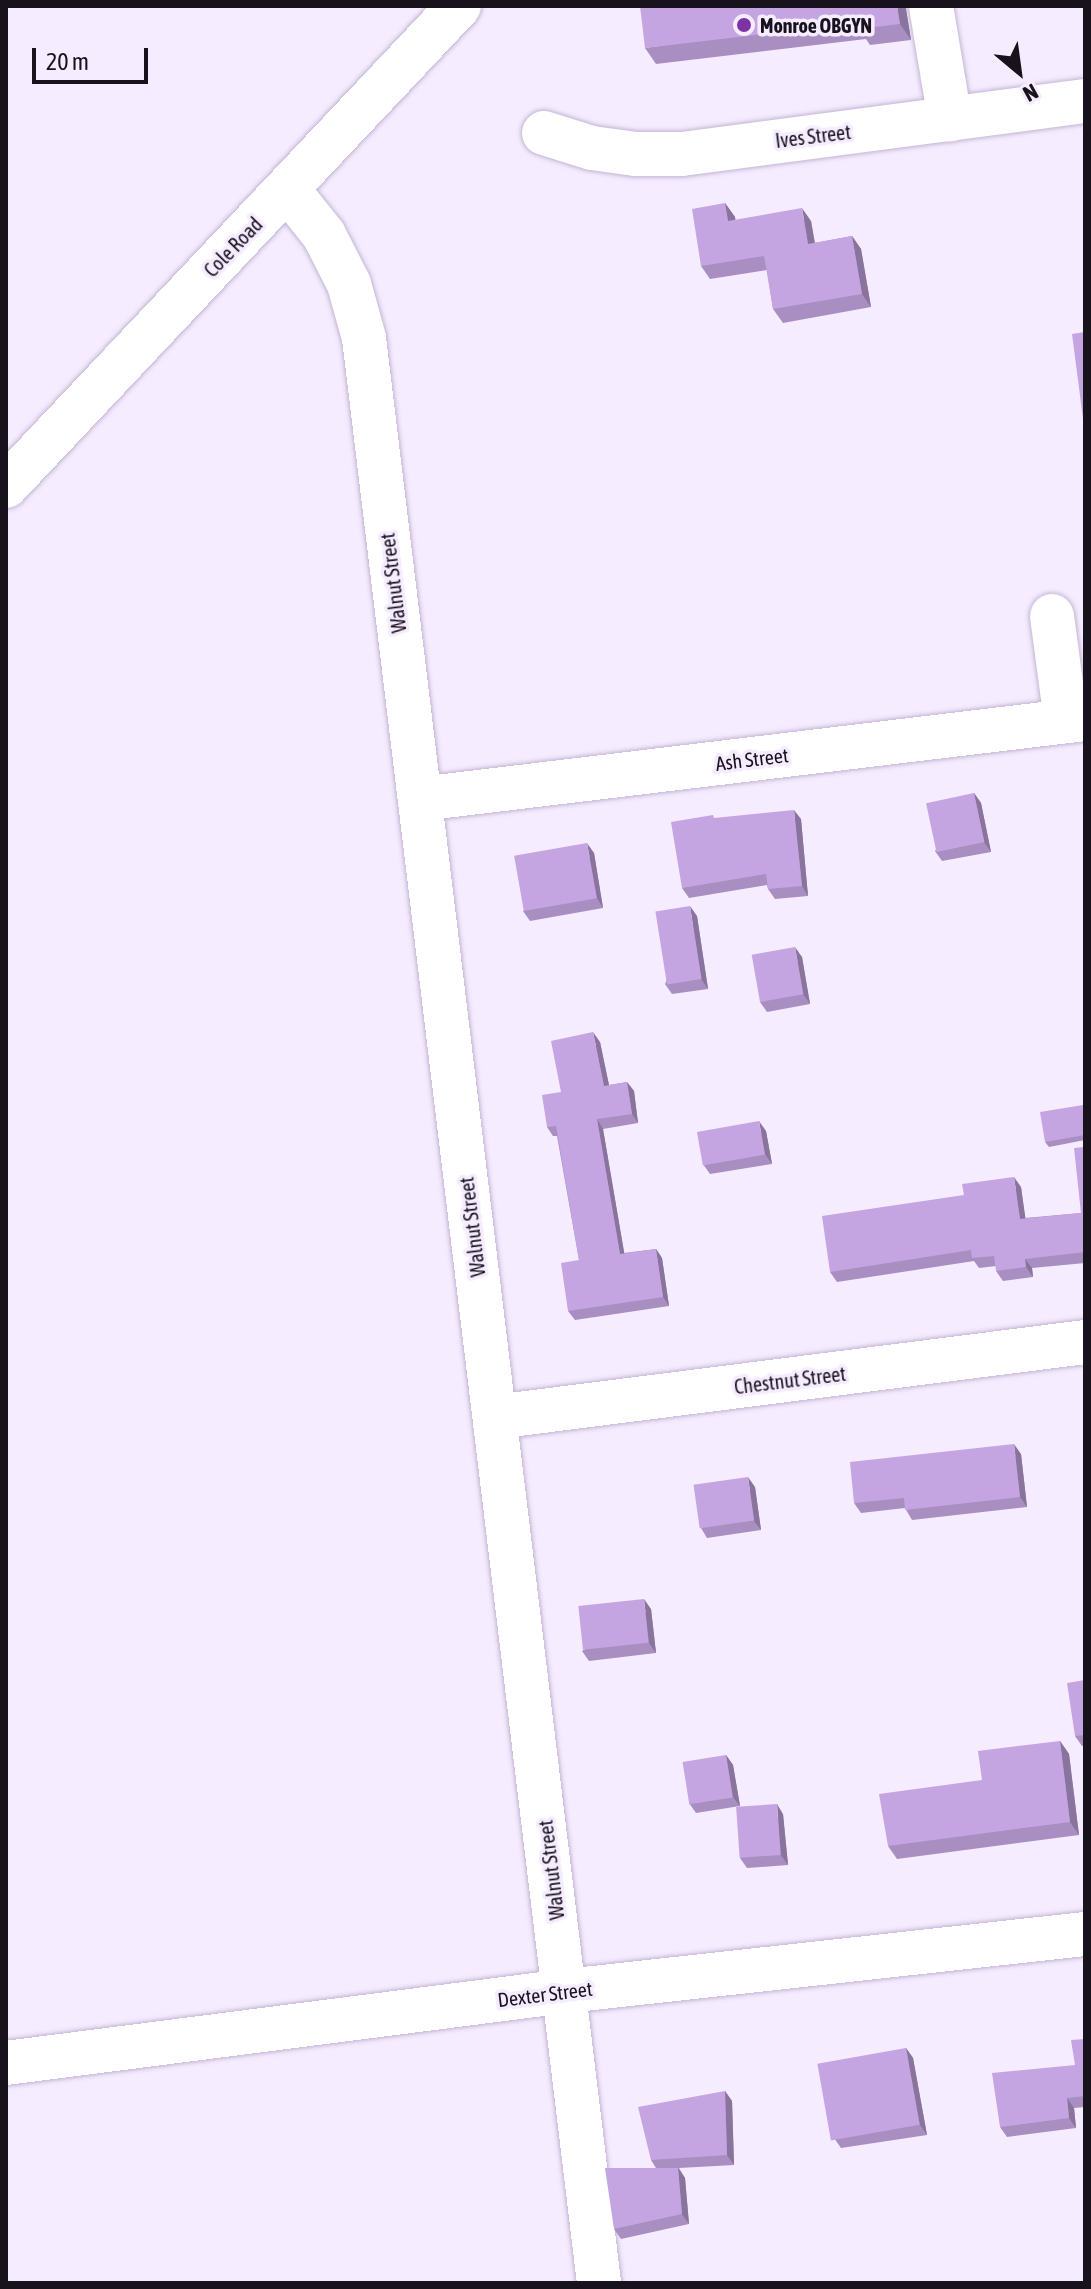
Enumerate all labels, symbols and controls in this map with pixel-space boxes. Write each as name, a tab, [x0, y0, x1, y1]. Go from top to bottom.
place label: Monroe OBGYN	[760, 13, 872, 37]
marker: Monroe OBGYN	[735, 16, 753, 34]
scale bar	[36, 32, 152, 82]
north arrow	[979, 32, 1059, 112]
text: 20 m	[46, 48, 89, 75]
text: N	[1019, 78, 1043, 108]
street label: Ives Street	[774, 119, 852, 153]
street label: Cole Road	[199, 212, 267, 282]
street label: Walnut Street	[375, 532, 411, 634]
street label: Ash Street	[714, 743, 790, 775]
street label: Walnut Street	[454, 1176, 490, 1278]
street label: Chestnut Street	[733, 1361, 847, 1399]
street label: Walnut Street	[533, 1819, 569, 1921]
street label: Dexter Street	[496, 1976, 594, 2012]

